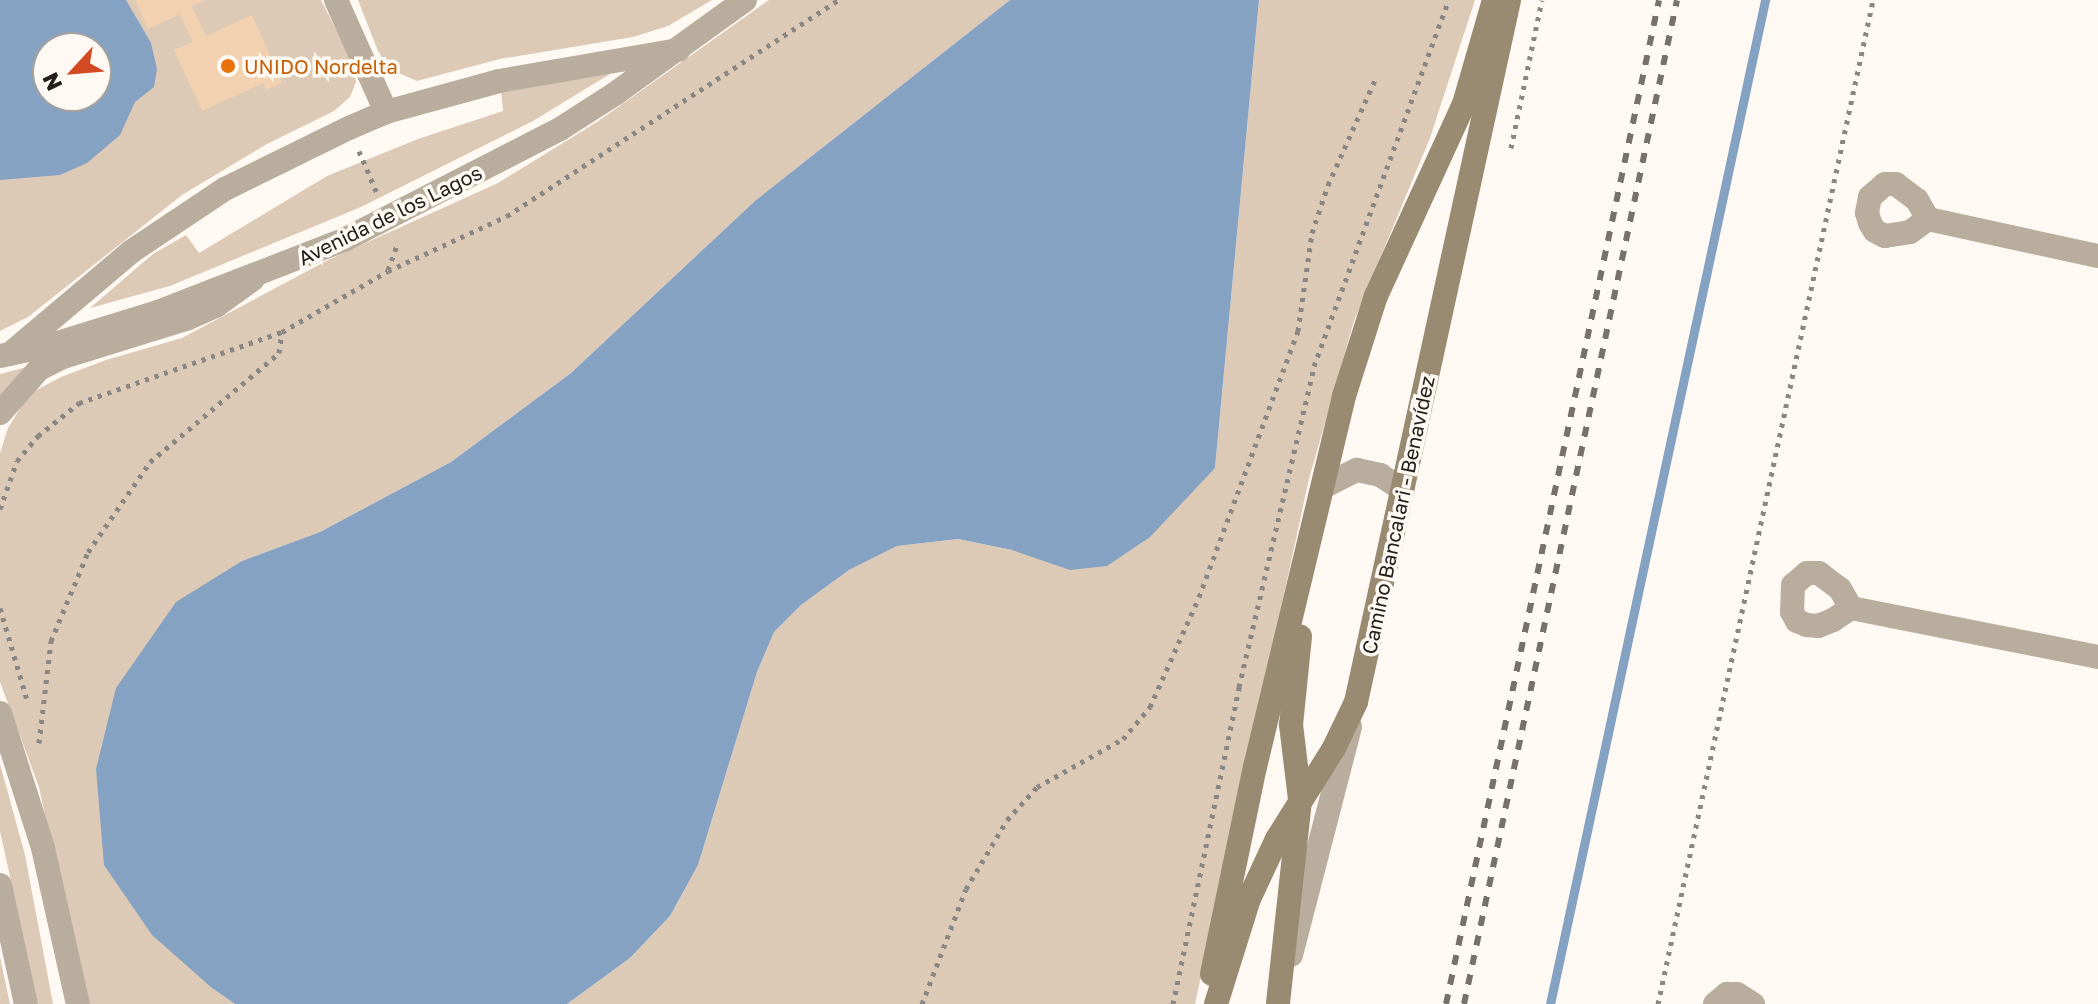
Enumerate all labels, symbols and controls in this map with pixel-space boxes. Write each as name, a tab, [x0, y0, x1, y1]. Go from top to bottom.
north arrow	[32, 32, 112, 112]
place label: UNIDO Nordelta	[244, 54, 398, 78]
marker: UNIDO Nordelta	[219, 57, 237, 75]
text: N	[36, 68, 68, 95]
street label: Avenida de los Lagos	[294, 160, 486, 270]
street label: Camino Bancalari - Benavídez	[1357, 374, 1439, 656]

